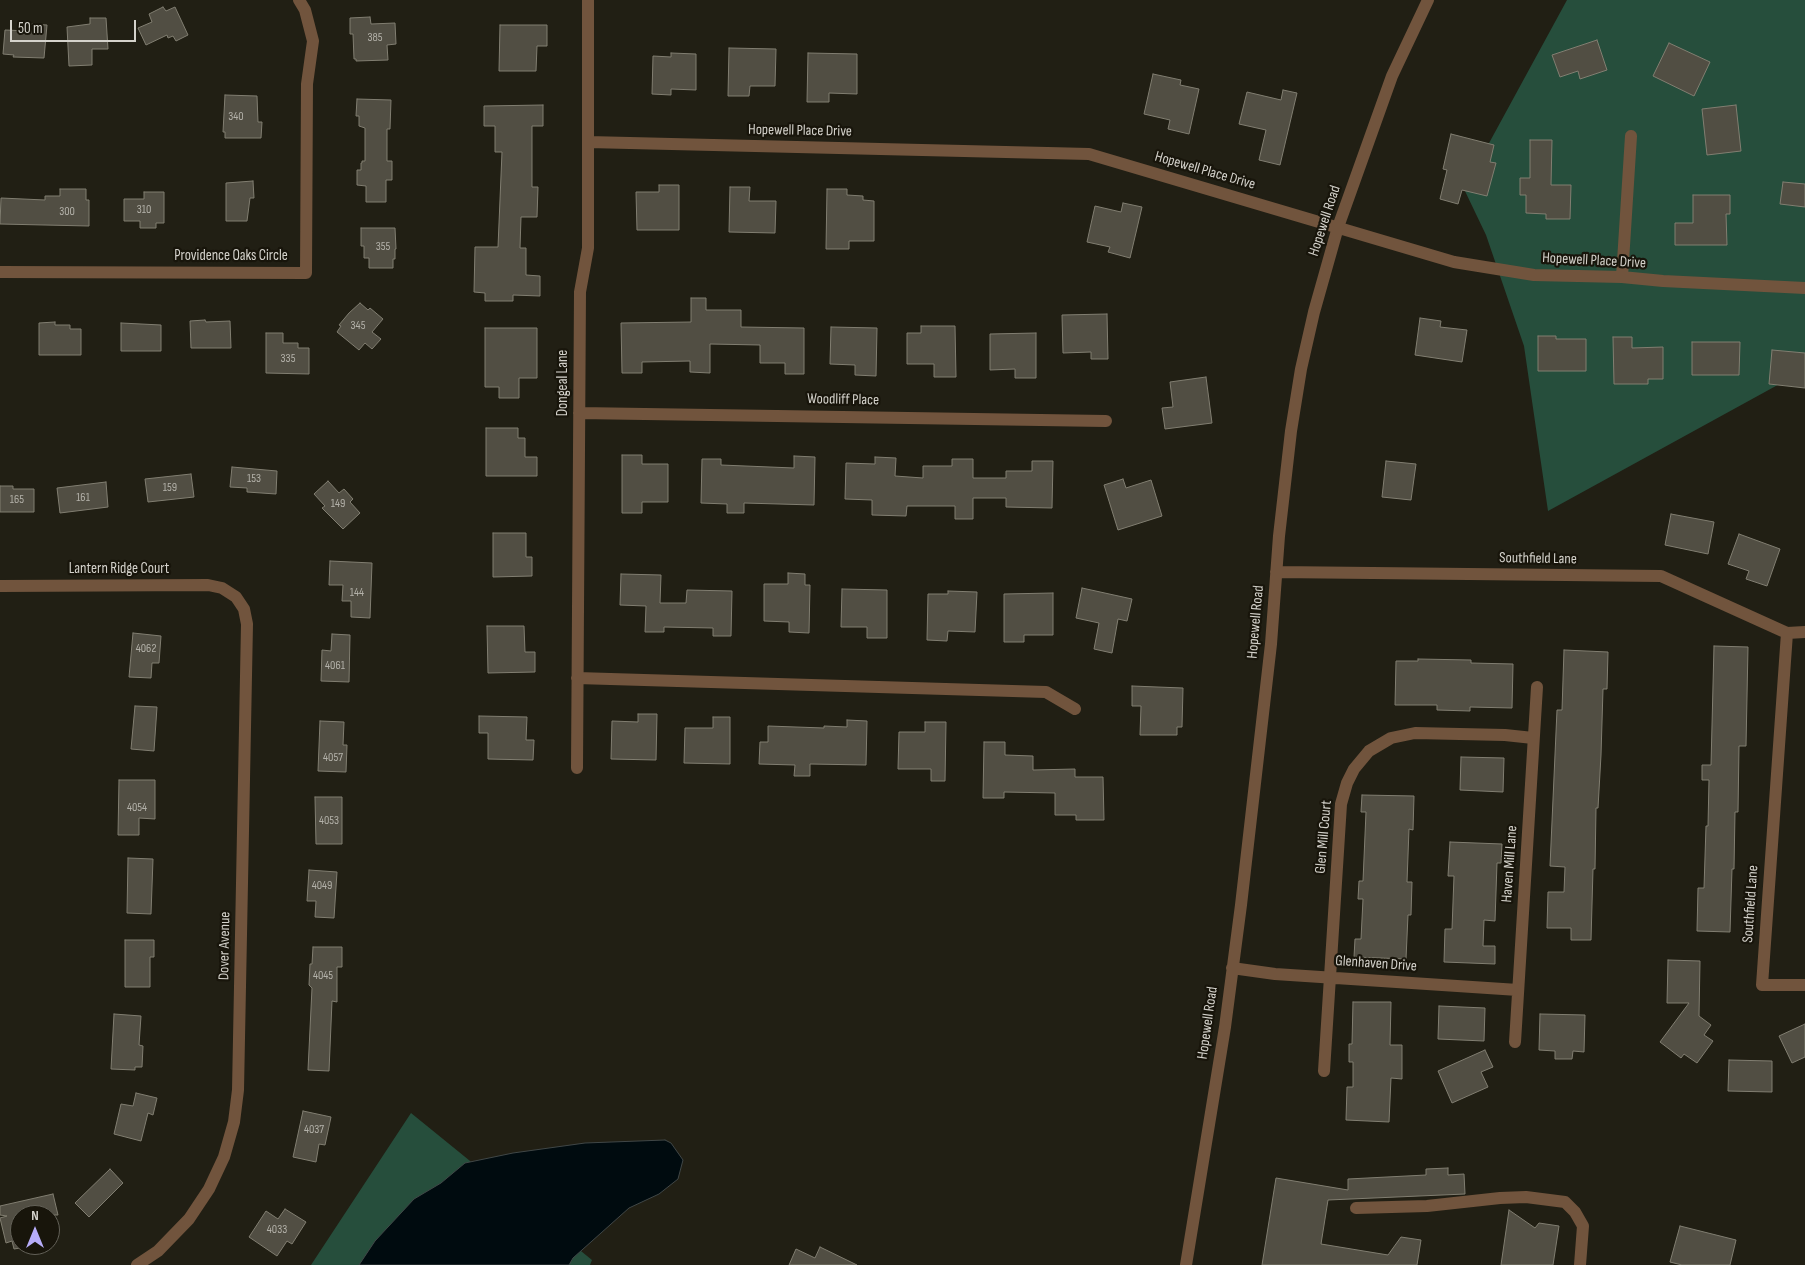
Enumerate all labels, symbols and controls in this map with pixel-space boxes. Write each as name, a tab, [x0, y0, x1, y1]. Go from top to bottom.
scale bar	[12, 10, 139, 42]
text: 50 m	[18, 19, 43, 38]
house number: 385	[367, 31, 383, 45]
house number: 340	[228, 110, 244, 124]
street label: Hopewell Place Drive	[748, 121, 852, 141]
street label: Hopewell Place Drive	[1153, 148, 1257, 194]
street label: Hopewell Road	[1305, 183, 1345, 259]
house number: 310	[137, 203, 151, 217]
house number: 300	[59, 205, 75, 219]
house number: 355	[376, 240, 390, 254]
street label: Providence Oaks Circle	[174, 247, 288, 265]
street label: Hopewell Place Drive	[1542, 249, 1646, 273]
house number: 345	[351, 319, 365, 333]
street label: Dongeal Lane	[554, 350, 572, 416]
house number: 335	[281, 352, 295, 366]
street label: Woodliff Place	[807, 390, 879, 410]
house number: 153	[247, 472, 261, 486]
house number: 159	[163, 481, 177, 495]
house number: 161	[76, 491, 90, 505]
house number: 165	[10, 493, 24, 507]
house number: 149	[331, 497, 345, 511]
street label: Southfield Lane	[1499, 549, 1577, 569]
street label: Lantern Ridge Court	[69, 560, 169, 578]
street label: Hopewell Road	[1244, 585, 1268, 659]
house number: 144	[350, 586, 364, 600]
house number: 4062	[136, 642, 156, 656]
house number: 4061	[325, 659, 345, 673]
house number: 4057	[323, 751, 343, 765]
street label: Glen Mill Court	[1312, 800, 1336, 874]
house number: 4054	[127, 801, 147, 815]
house number: 4053	[319, 814, 339, 828]
street label: Haven Mill Lane	[1498, 825, 1522, 903]
street label: Southfield Lane	[1739, 865, 1763, 943]
house number: 4049	[312, 879, 332, 893]
street label: Dover Avenue	[215, 912, 235, 980]
street label: Glenhaven Drive	[1335, 952, 1417, 976]
house number: 4045	[313, 969, 333, 983]
street label: Hopewell Road	[1194, 985, 1222, 1061]
house number: 4037	[304, 1123, 324, 1137]
north arrow	[10, 1205, 60, 1255]
text: N	[31, 1207, 39, 1224]
house number: 4033	[267, 1223, 287, 1237]

